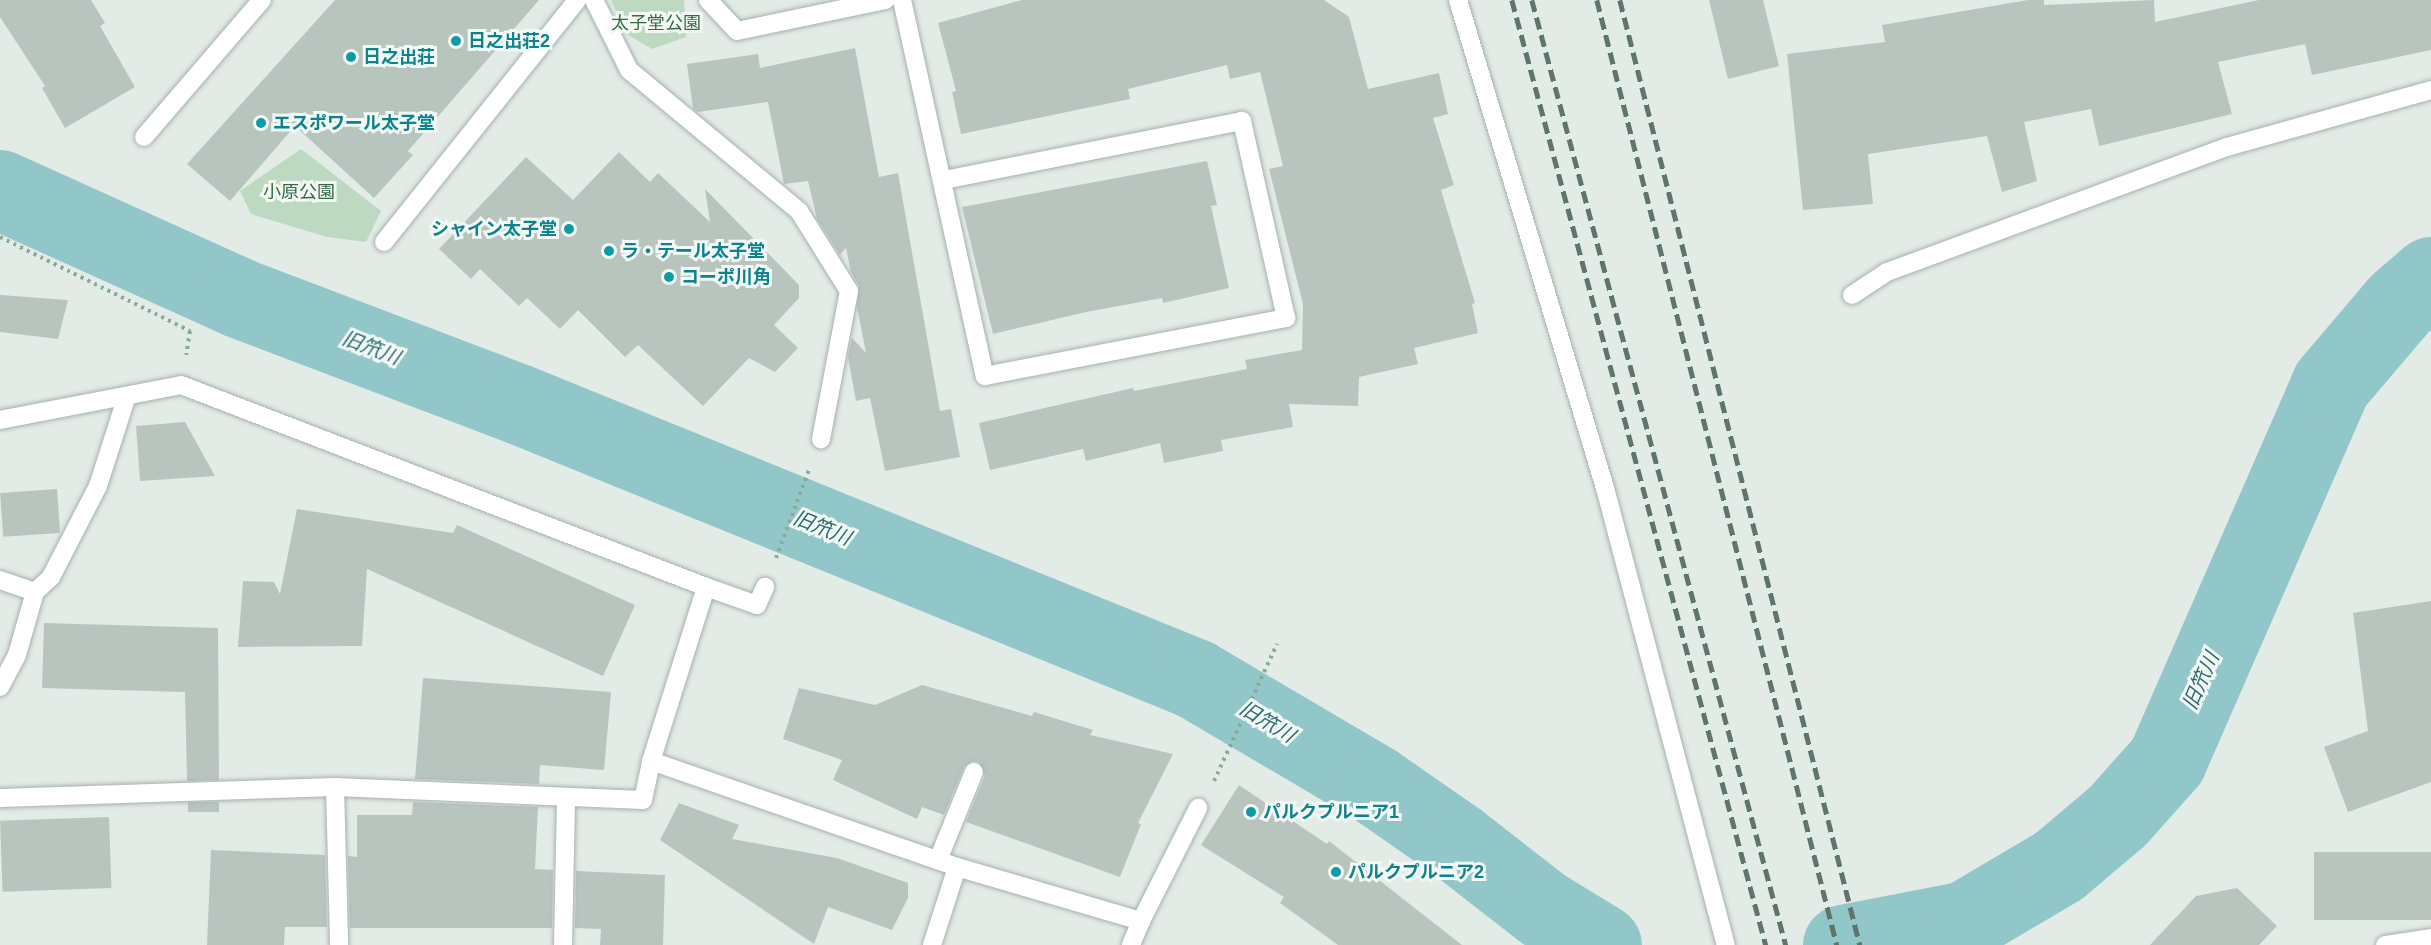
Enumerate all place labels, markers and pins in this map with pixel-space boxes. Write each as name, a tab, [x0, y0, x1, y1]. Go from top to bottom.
place label: 日之出荘2	[468, 30, 550, 52]
marker: 日之出荘2	[449, 34, 463, 48]
place label: 日之出荘	[363, 46, 435, 68]
marker: 日之出荘	[344, 50, 358, 64]
place label: エスポワール太子堂	[273, 112, 435, 134]
marker: エスポワール太子堂	[254, 116, 268, 130]
place label: シャイン太子堂	[431, 218, 557, 240]
marker: シャイン太子堂	[562, 222, 576, 236]
place label: ラ・テール太子堂	[621, 240, 765, 262]
marker: ラ・テール太子堂	[602, 244, 616, 258]
place label: コーポ川角	[681, 266, 771, 288]
marker: コーポ川角	[662, 270, 676, 284]
place label: パルクプルニア1	[1263, 801, 1399, 823]
marker: パルクプルニア1	[1244, 805, 1258, 819]
place label: パルクプルニア2	[1348, 861, 1484, 883]
marker: パルクプルニア2	[1329, 865, 1343, 879]

